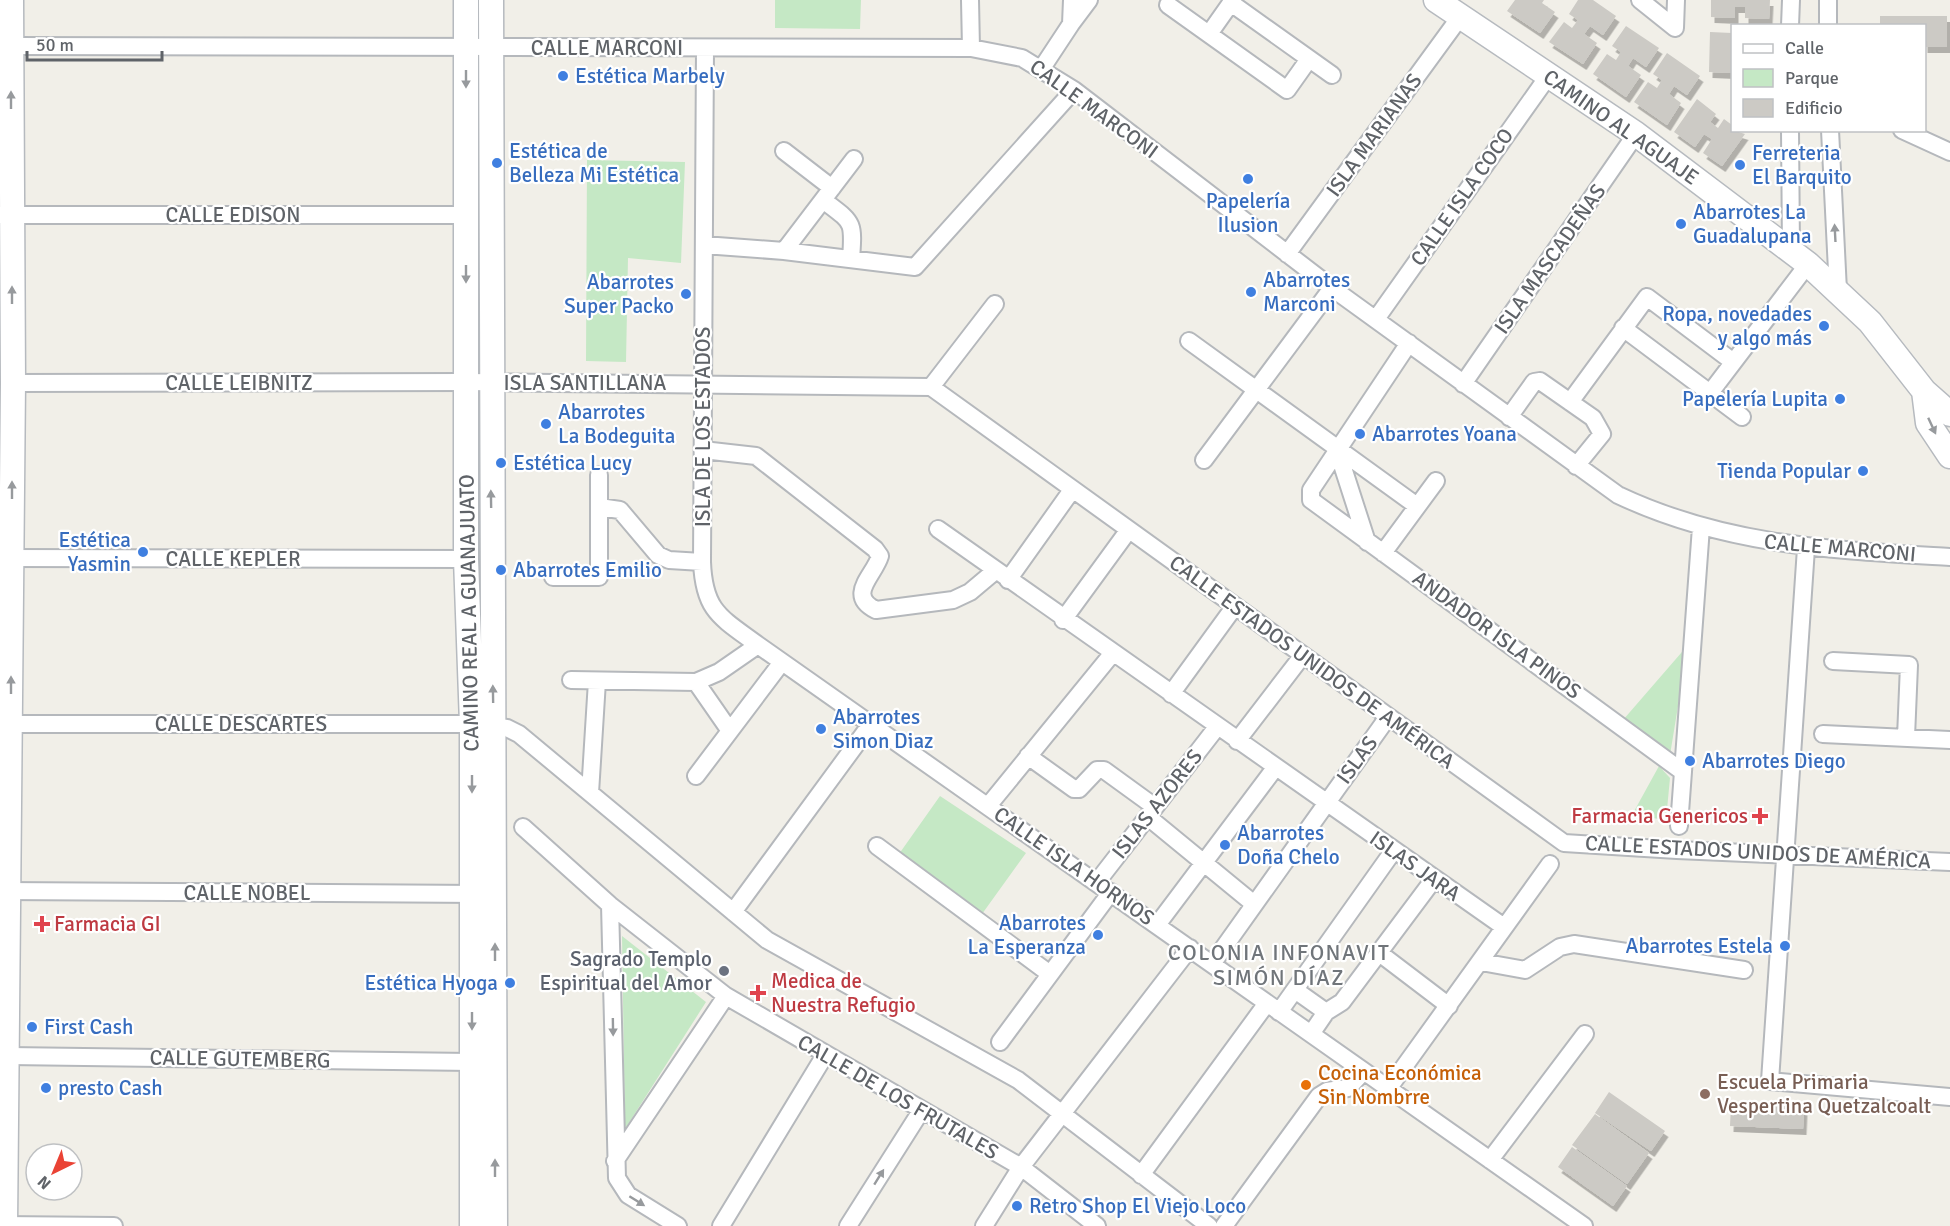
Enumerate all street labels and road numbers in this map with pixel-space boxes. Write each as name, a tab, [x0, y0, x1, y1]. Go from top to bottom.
street label: CALLE MARCONI	[531, 35, 683, 61]
street label: CALLE MARCONI	[1025, 54, 1163, 164]
street label: CAMINO AL AGUAJE	[1538, 64, 1704, 190]
street label: ISLA MARIANAS	[1321, 68, 1427, 202]
street label: CALLE ISLA COCO	[1405, 123, 1519, 271]
street label: ISLA MASCADEÑAS	[1489, 179, 1611, 339]
street label: CALLE EDISON	[166, 202, 300, 228]
street label: ISLA DE LOS ESTADOS	[690, 327, 716, 527]
street label: CALLE LEIBNITZ	[165, 370, 313, 396]
street label: ISLA SANTILLANA	[504, 370, 667, 396]
street label: CAMINO REAL A GUANAJUATO	[454, 474, 484, 752]
street label: CALLE MARCONI	[1763, 528, 1917, 568]
street label: CALLE KEPLER	[165, 546, 301, 572]
street label: CALLE ESTADOS UNIDOS DE AMÉRICA	[1164, 550, 1460, 774]
street label: ANDADOR ISLA PINOS	[1408, 565, 1586, 705]
street label: CALLE DESCARTES	[155, 711, 327, 737]
street label: ISLAS	[1331, 731, 1383, 789]
street label: ISLAS AZORES	[1106, 744, 1208, 864]
street label: CALLE ISLA HORNOS	[989, 801, 1159, 931]
street label: ISLAS JARA	[1365, 825, 1466, 907]
street label: CALLE ESTADOS UNIDOS DE AMÉRICA	[1584, 830, 1932, 874]
street label: CALLE NOBEL	[184, 880, 311, 906]
street label: CALLE DE LOS FRUTALES	[793, 1029, 1003, 1165]
street label: CALLE GUTEMBERG	[149, 1044, 331, 1074]

